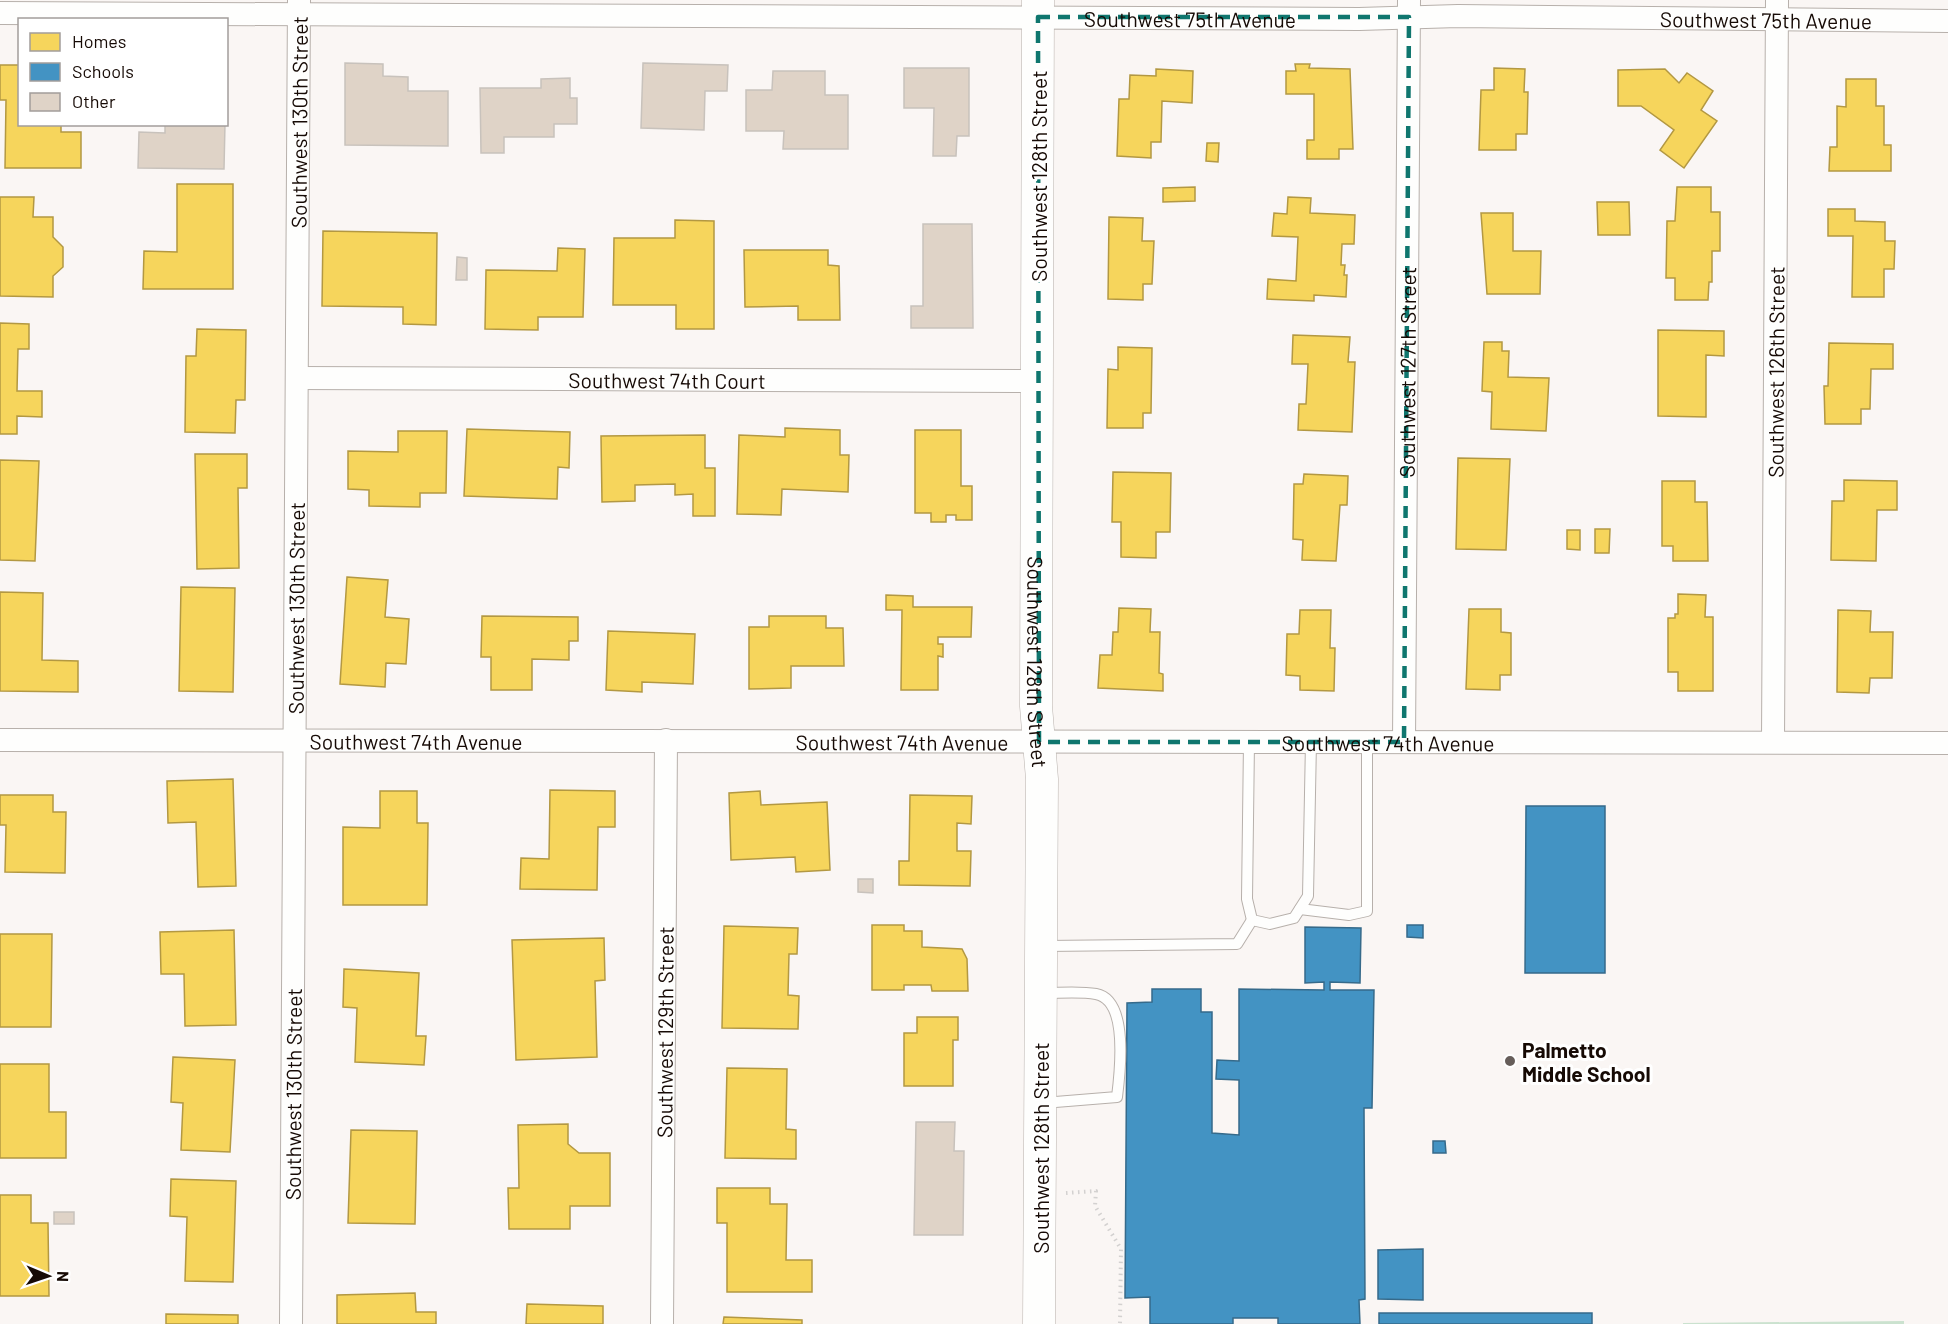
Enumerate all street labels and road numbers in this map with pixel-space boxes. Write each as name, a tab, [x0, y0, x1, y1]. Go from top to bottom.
street label: Southwest 75th Avenue	[1084, 5, 1296, 31]
street label: Southwest 75th Avenue	[1660, 6, 1872, 33]
street label: Southwest 130th Street	[285, 16, 311, 228]
street label: Southwest 128th Street	[1026, 70, 1051, 282]
street label: Southwest 126th Street	[1762, 266, 1788, 478]
street label: Southwest 127th Street	[1393, 267, 1420, 477]
street label: Southwest 74th Court	[568, 367, 766, 392]
street label: Southwest 130th Street	[282, 502, 308, 714]
street label: Southwest 128th Street	[1023, 556, 1054, 769]
street label: Southwest 74th Avenue	[309, 728, 523, 753]
street label: Southwest 74th Avenue	[795, 729, 1009, 754]
street label: Southwest 74th Avenue	[1281, 729, 1495, 755]
street label: Southwest 129th Street	[651, 926, 677, 1138]
street label: Southwest 130th Street	[279, 988, 306, 1200]
street label: Southwest 128th Street	[1028, 1042, 1053, 1254]

